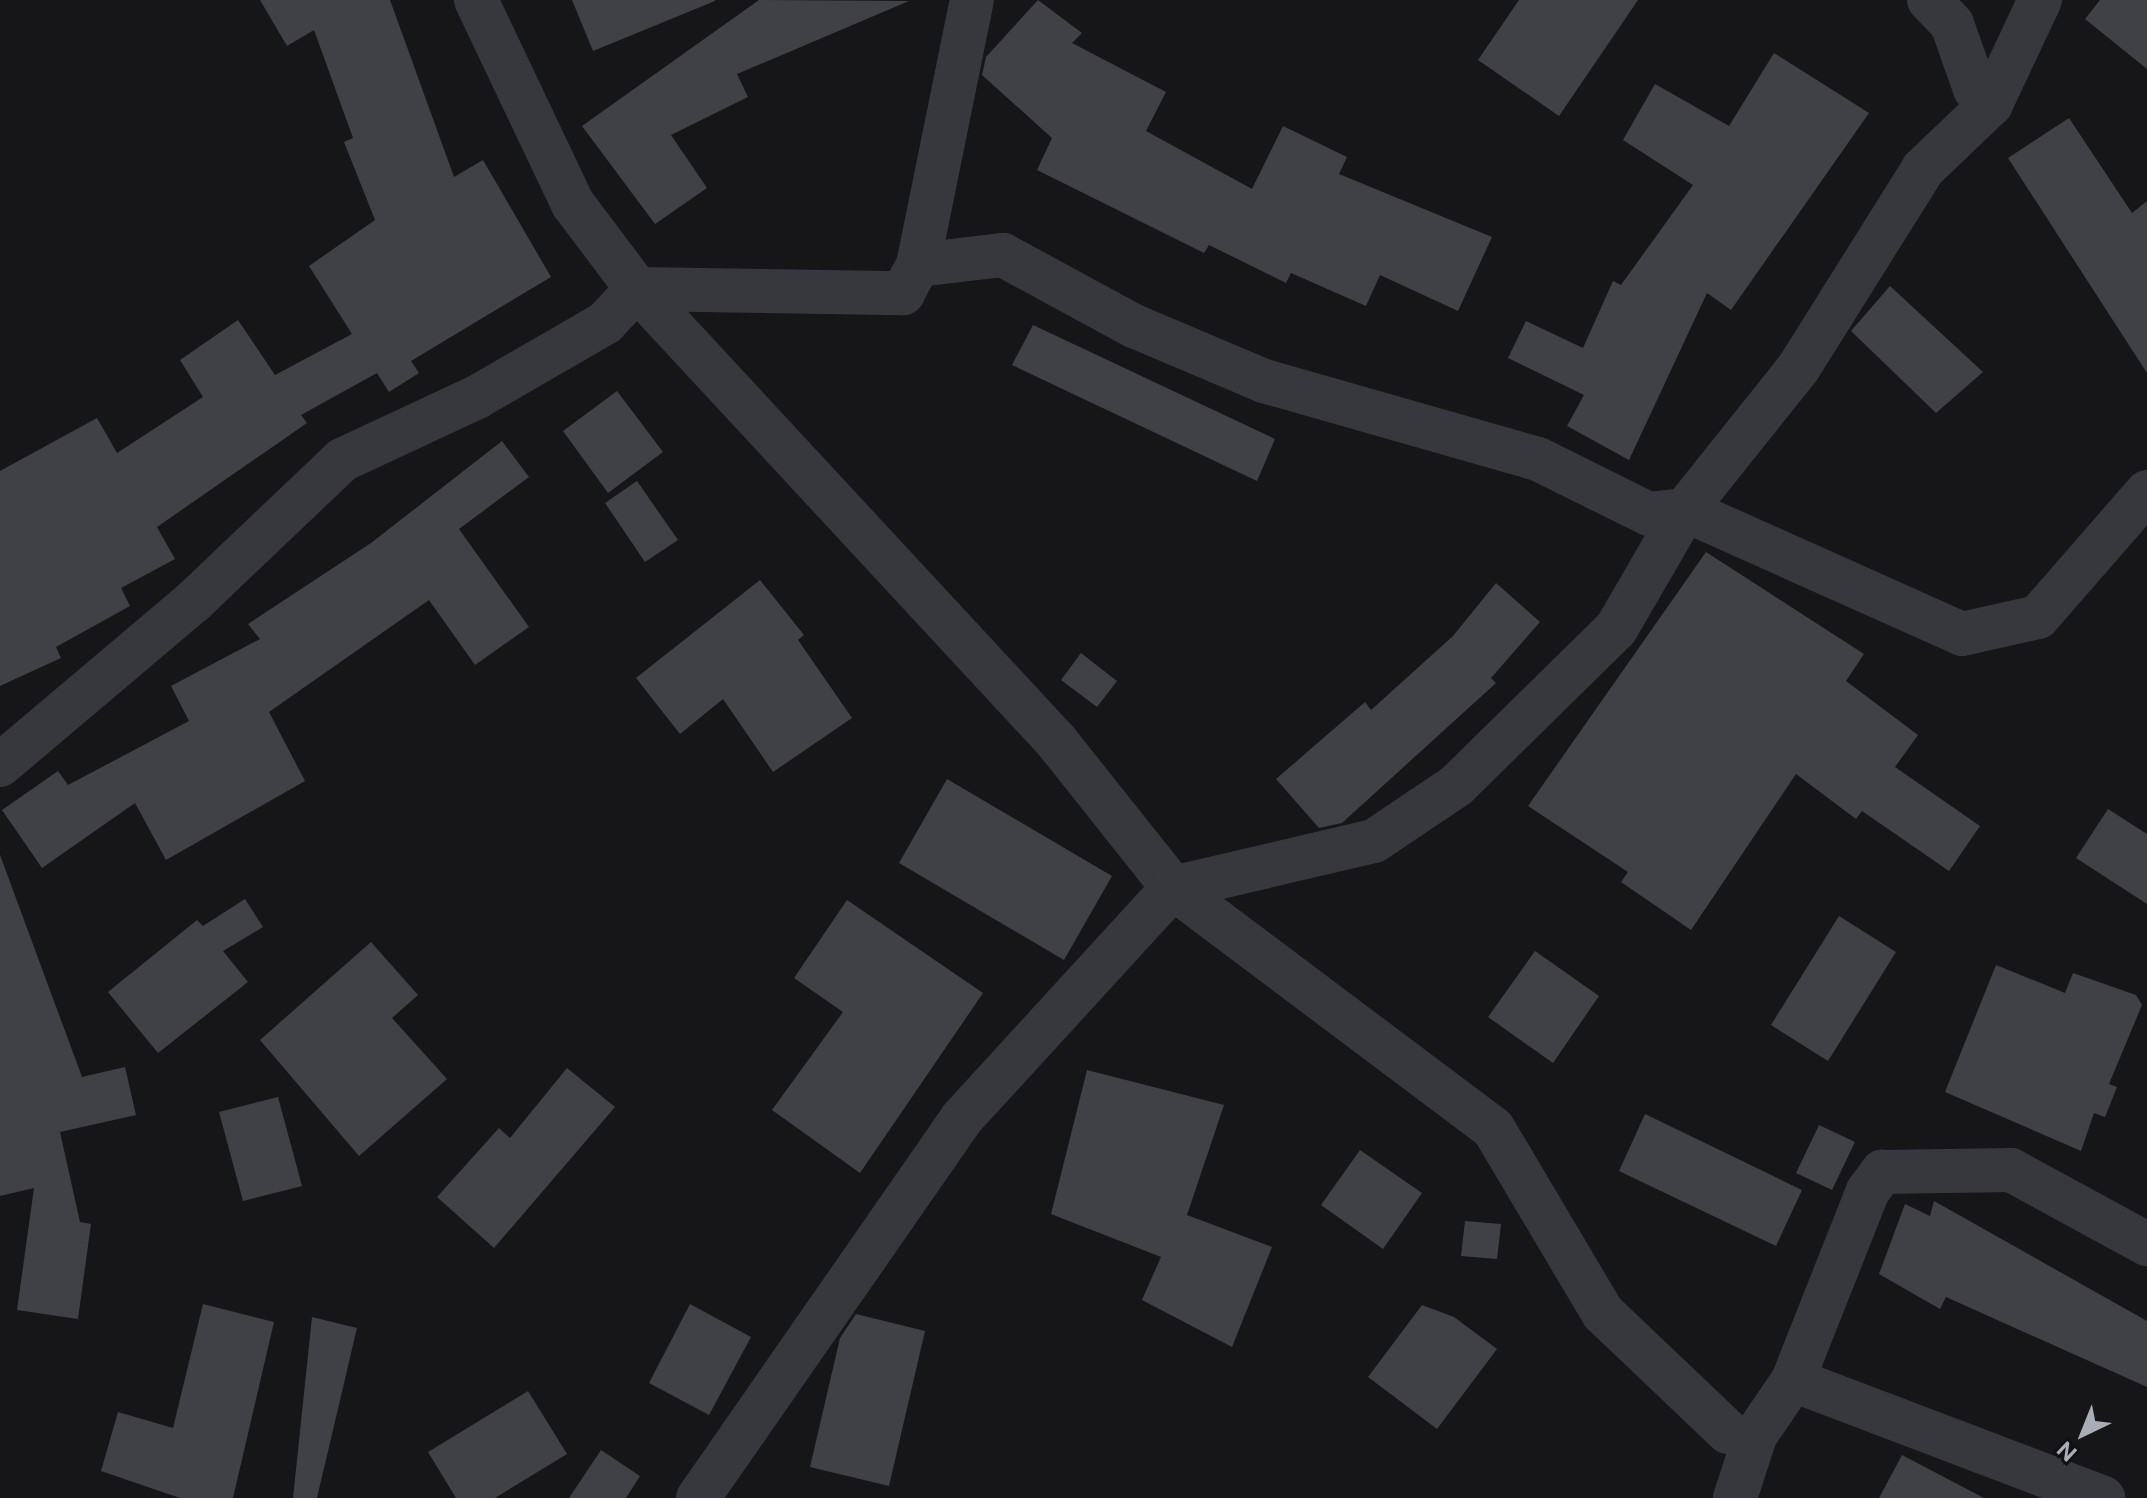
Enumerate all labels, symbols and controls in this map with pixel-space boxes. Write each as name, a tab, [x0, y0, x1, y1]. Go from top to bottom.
north arrow	[2043, 1394, 2123, 1474]
text: N	[2051, 1436, 2082, 1467]

